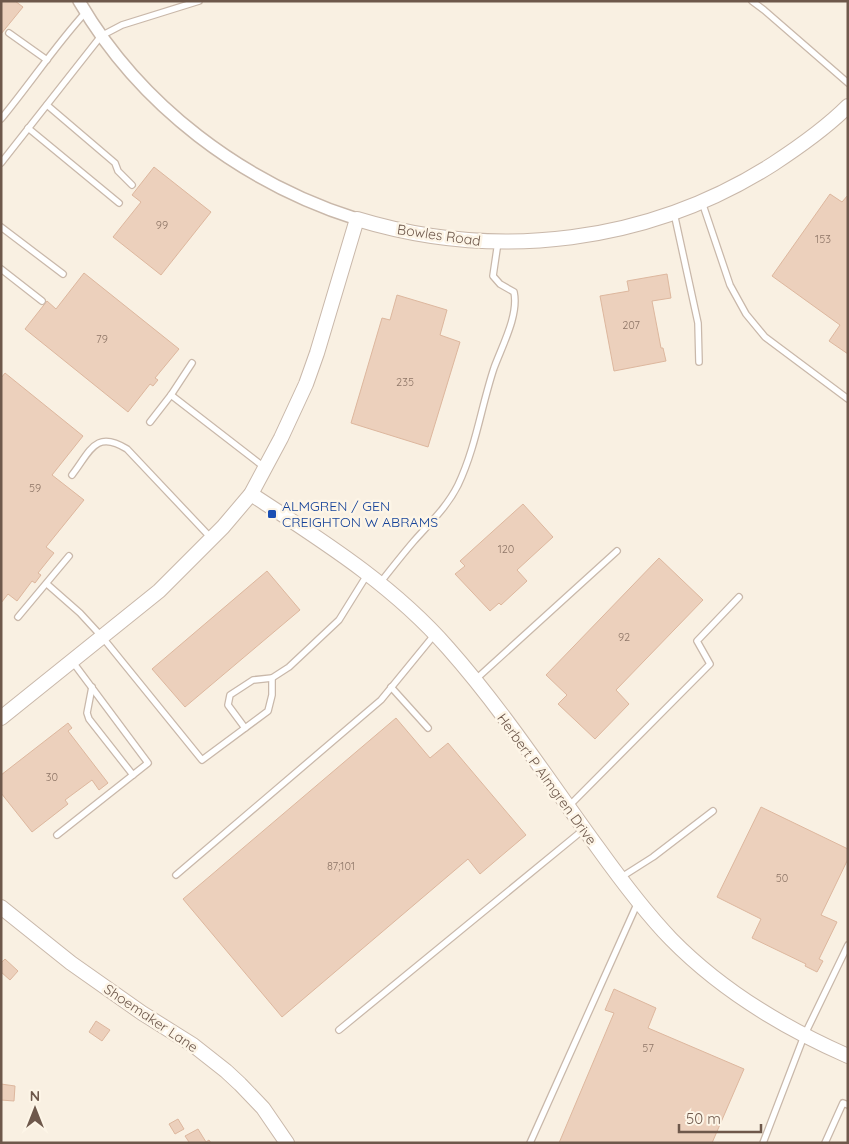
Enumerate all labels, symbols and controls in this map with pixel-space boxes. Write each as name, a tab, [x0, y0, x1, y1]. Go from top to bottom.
house number: 99	[156, 218, 168, 232]
street label: Bowles Road	[396, 220, 482, 250]
house number: 153	[815, 232, 831, 246]
house number: 207	[622, 318, 640, 332]
house number: 79	[96, 332, 108, 346]
house number: 235	[396, 375, 414, 389]
house number: 59	[29, 481, 41, 495]
place label: ALMGREN / GEN CREIGHTON W ABRAMS	[282, 497, 438, 531]
marker: ALMGREN / GEN CREIGHTON W ABRAMS	[266, 508, 278, 520]
house number: 120	[498, 542, 514, 556]
house number: 92	[618, 630, 630, 644]
street label: Herbert P Almgren Drive	[493, 710, 601, 848]
house number: 30	[46, 770, 58, 784]
house number: 87;101	[327, 859, 355, 873]
house number: 50	[776, 871, 788, 885]
street label: Shoemaker Lane	[100, 980, 202, 1056]
house number: 57	[642, 1041, 654, 1055]
north arrow	[10, 1084, 60, 1134]
text: N	[30, 1087, 40, 1105]
scale bar	[679, 1102, 762, 1134]
text: 50 m	[686, 1109, 721, 1128]

